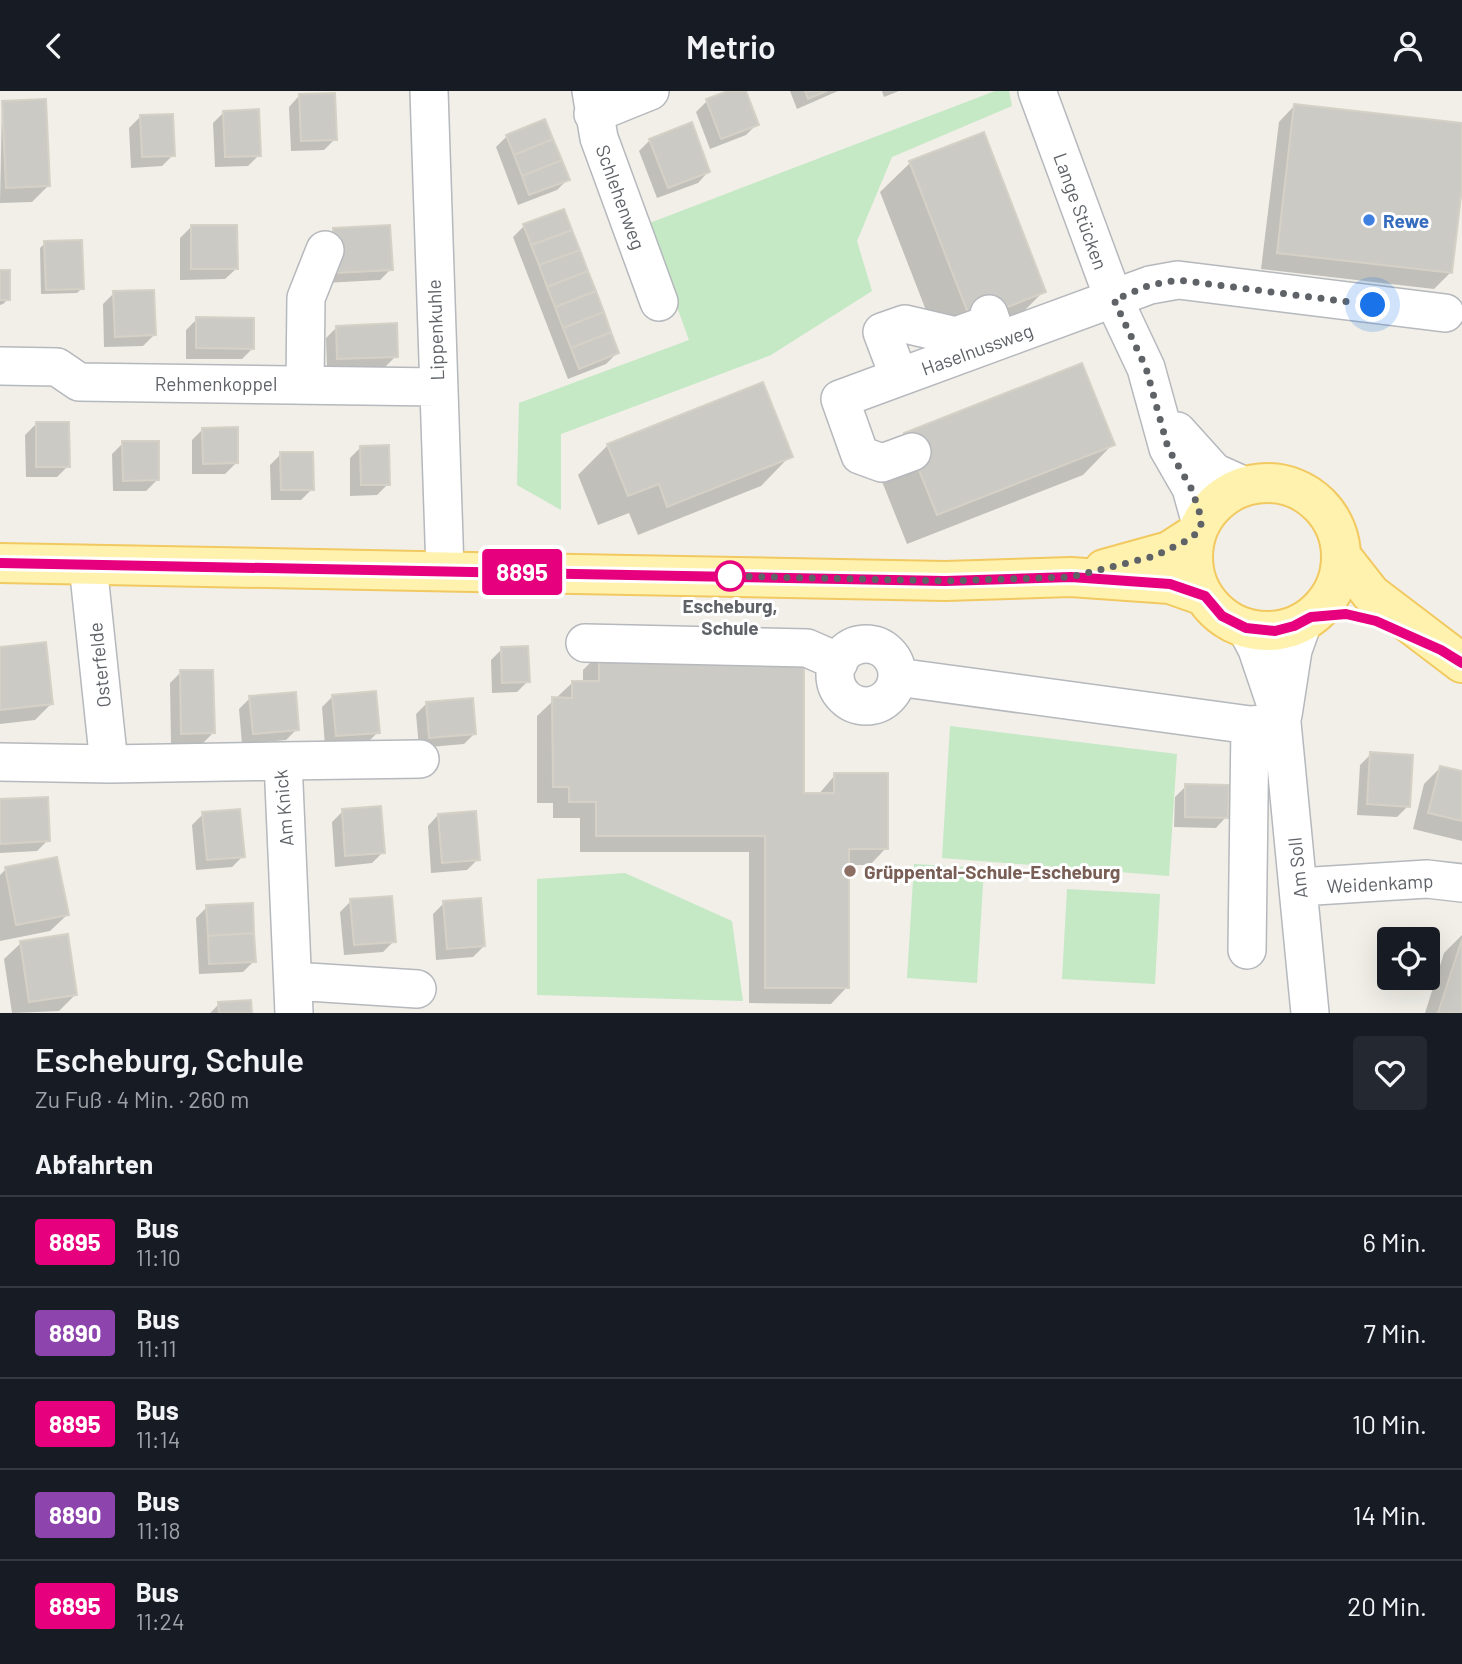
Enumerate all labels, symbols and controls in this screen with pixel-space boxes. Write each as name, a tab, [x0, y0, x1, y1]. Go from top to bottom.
icon: back	[35, 27, 73, 65]
text: Metrio	[686, 27, 776, 65]
icon: person	[1389, 27, 1427, 65]
street label: Schlehenweg	[591, 142, 651, 252]
street label: Lange Stücken	[1049, 150, 1113, 272]
place label: Rewe	[1383, 209, 1429, 232]
marker: Rewe	[1361, 212, 1377, 228]
street label: Lippenkuhle	[422, 279, 448, 381]
your location	[1355, 287, 1390, 322]
street label: Haselnussweg	[918, 318, 1036, 380]
street label: Rehmenkoppel	[155, 372, 277, 395]
line badge: 8895	[473, 549, 571, 595]
text: 8895	[496, 557, 548, 586]
marker: Escheburg, Schule	[715, 561, 745, 591]
place label: Escheburg, Schule	[682, 594, 778, 639]
street label: Osterfelde	[83, 621, 115, 709]
street label: Am Knick	[268, 769, 298, 847]
street label: Am Soll	[1282, 836, 1312, 900]
place label: Grüppental-Schule-Escheburg	[864, 860, 1120, 883]
marker: Grüppental-Schule-Escheburg	[842, 863, 858, 879]
street label: Weidenkamp	[1326, 869, 1434, 897]
map controls	[1377, 927, 1440, 990]
button: locate	[1377, 927, 1440, 990]
button: heart	[1353, 1036, 1427, 1110]
text: Escheburg, Schule	[35, 1039, 304, 1079]
text: Zu Fuß · 4 Min. · 260 m	[35, 1085, 249, 1113]
text: Abfahrten	[35, 1148, 153, 1179]
text: Bus	[136, 1212, 179, 1243]
text: 6 Min.	[1362, 1226, 1427, 1257]
text: 8895	[49, 1227, 101, 1256]
text: 11:10	[136, 1243, 181, 1271]
text: Bus	[136, 1303, 180, 1334]
text: 7 Min.	[1364, 1317, 1427, 1348]
text: 8890	[49, 1318, 101, 1347]
text: 11:11	[136, 1334, 177, 1362]
text: Bus	[136, 1394, 179, 1425]
text: 10 Min.	[1352, 1408, 1427, 1439]
text: 8895	[49, 1409, 101, 1438]
text: 11:14	[136, 1425, 180, 1453]
text: Bus	[136, 1485, 180, 1516]
text: 14 Min.	[1352, 1499, 1427, 1530]
text: 8890	[49, 1500, 101, 1529]
text: 11:18	[136, 1516, 180, 1544]
text: Bus	[136, 1576, 179, 1607]
text: 20 Min.	[1347, 1590, 1427, 1621]
text: 8895	[49, 1591, 101, 1620]
text: 11:24	[136, 1607, 185, 1635]

